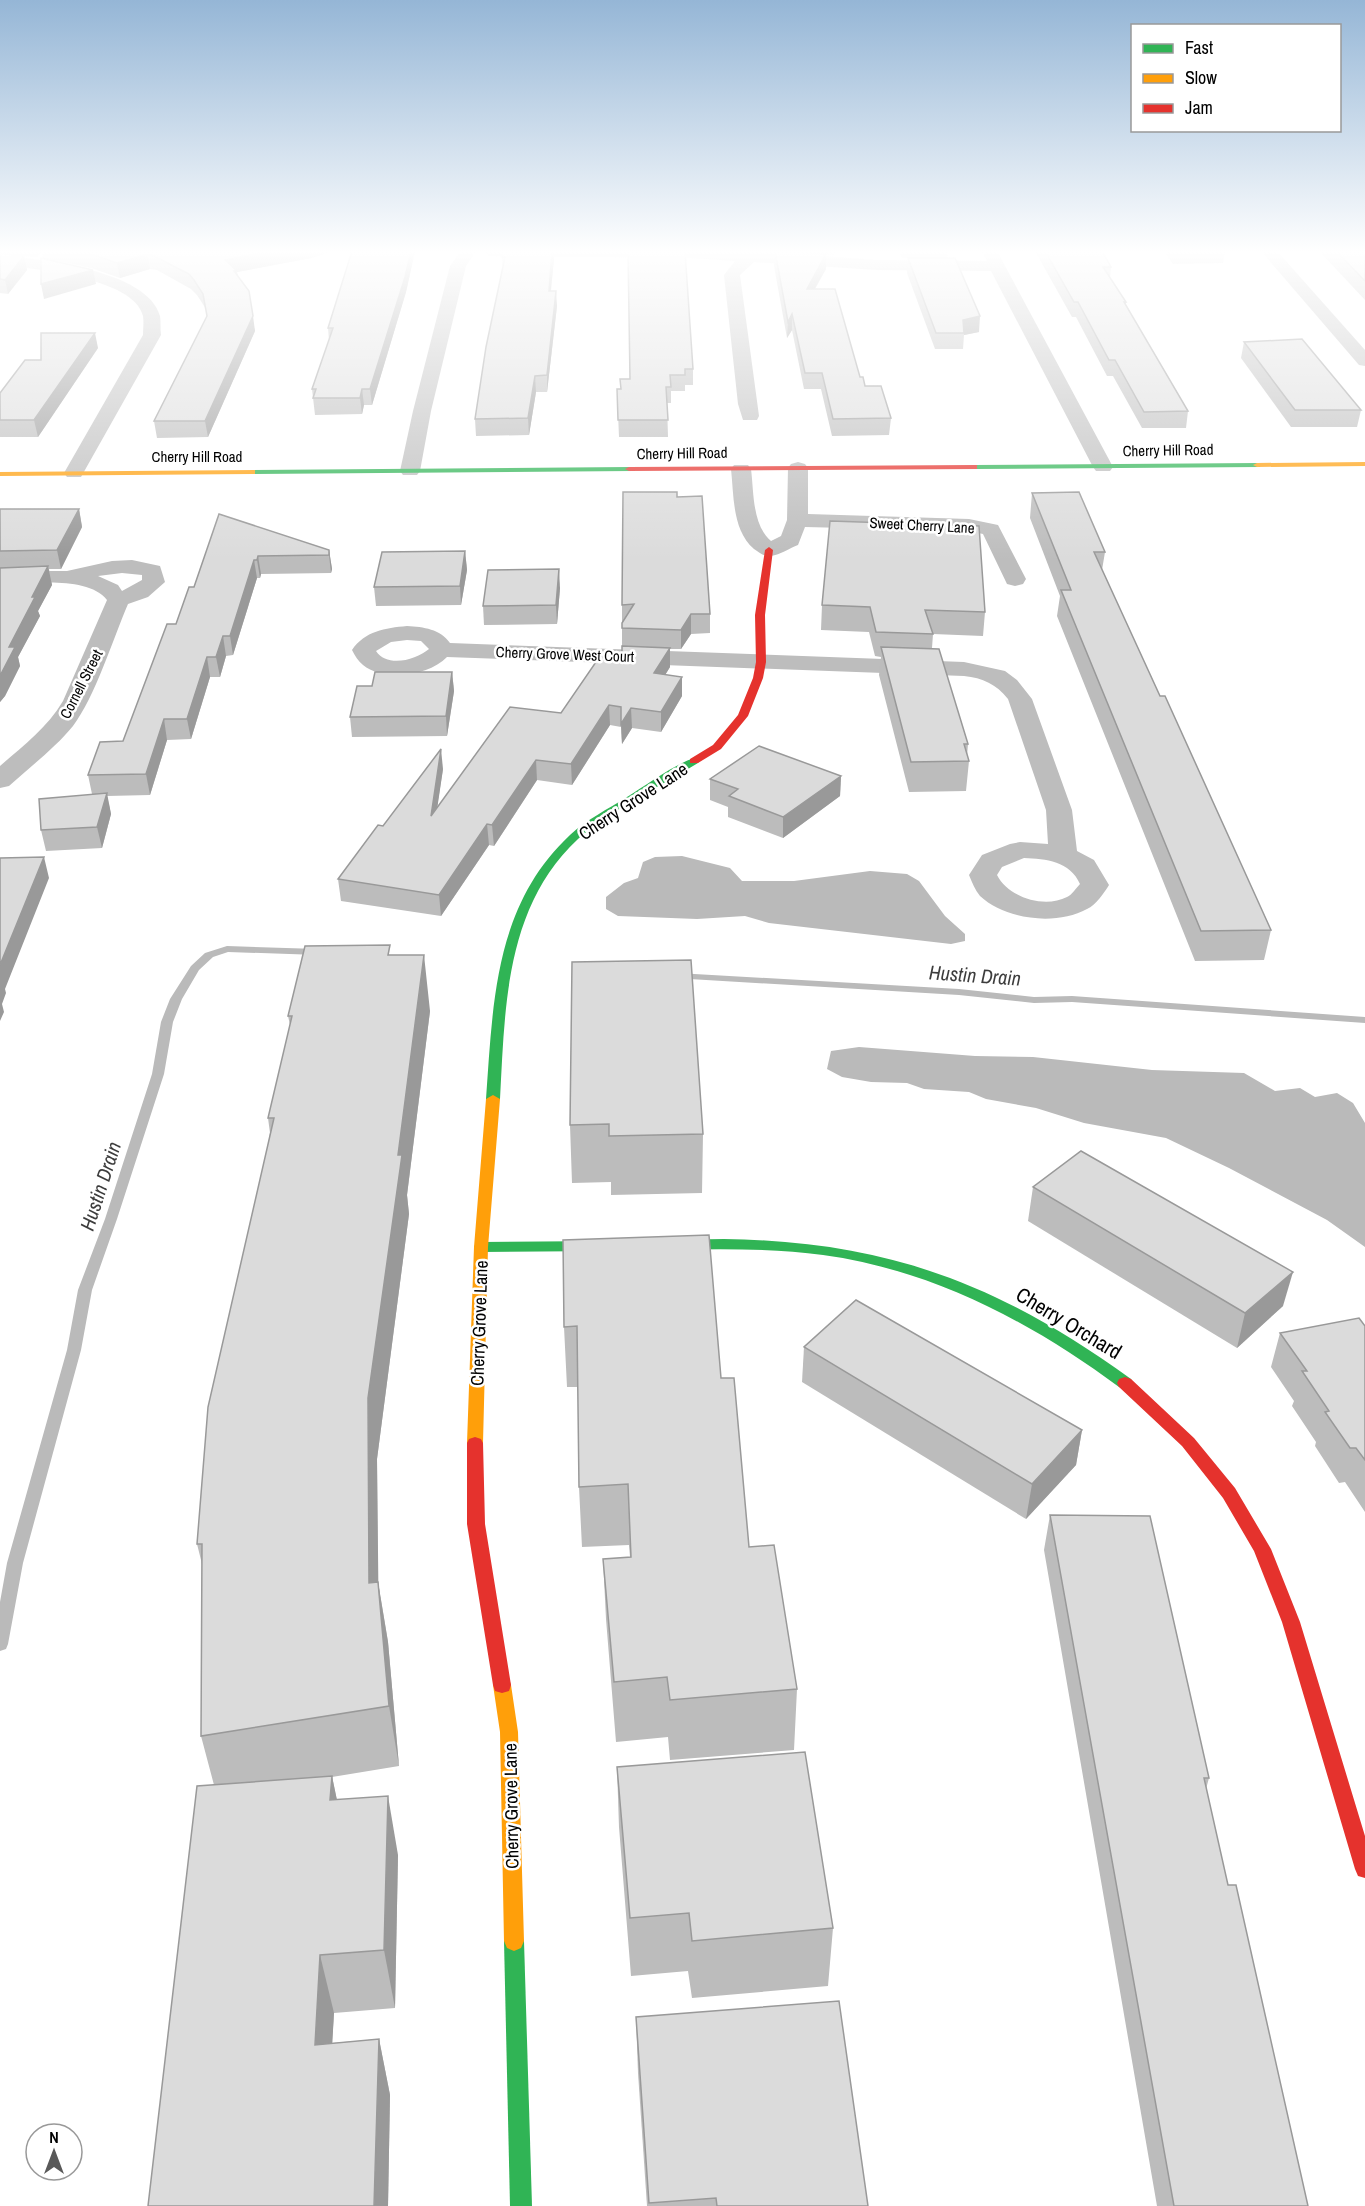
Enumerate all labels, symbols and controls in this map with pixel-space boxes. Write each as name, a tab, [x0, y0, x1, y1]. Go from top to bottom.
legend	[1131, 24, 1341, 132]
text: Fast	[1185, 35, 1213, 60]
text: Slow	[1185, 65, 1217, 90]
text: Jam	[1185, 95, 1213, 120]
street label: Cherry Hill Road	[1122, 439, 1214, 461]
street label: Cherry Hill Road	[636, 442, 728, 464]
street label: Cherry Hill Road	[152, 446, 242, 467]
street label: Sweet Cherry Lane	[869, 512, 975, 538]
street label: Cherry Grove West Court	[495, 641, 635, 667]
street label: Cornell Street	[55, 645, 108, 722]
street label: Cherry Grove Lane	[574, 756, 692, 846]
water label: Hustin Drain	[928, 958, 1022, 992]
water label: Hustin Drain	[73, 1138, 127, 1234]
street label: Cherry Grove Lane	[464, 1260, 494, 1386]
street label: Cherry Orchard	[1011, 1280, 1127, 1366]
street label: Cherry Grove Lane	[497, 1743, 525, 1869]
north arrow	[24, 2122, 84, 2182]
text: N	[49, 2126, 59, 2148]

